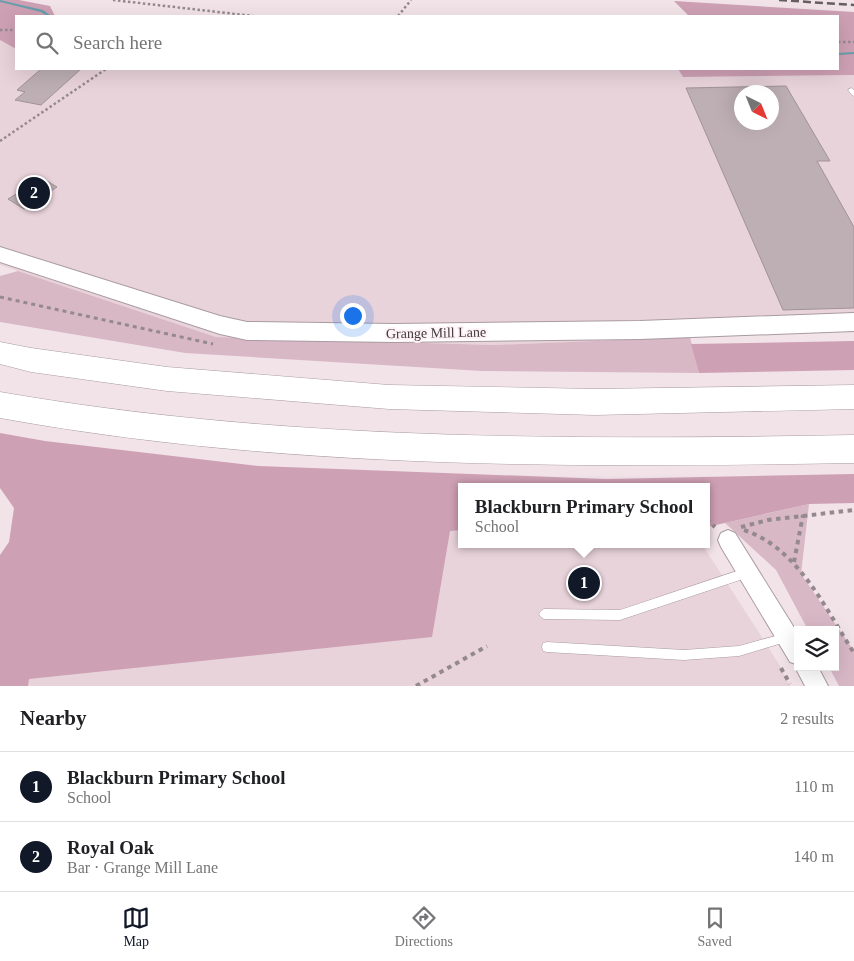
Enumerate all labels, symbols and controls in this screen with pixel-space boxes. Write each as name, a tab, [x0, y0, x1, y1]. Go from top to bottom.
search box	[15, 15, 839, 70]
icon: search	[33, 29, 61, 57]
text: Search here	[73, 32, 162, 53]
north arrow	[734, 85, 779, 130]
pin: 2	[18, 174, 50, 212]
your location	[340, 303, 366, 329]
street label: Grange Mill Lane	[386, 325, 486, 341]
popup	[458, 483, 710, 548]
text: Blackburn Primary School	[475, 496, 693, 517]
text: School	[475, 518, 519, 535]
pin: 1	[568, 564, 600, 602]
map controls	[794, 626, 839, 671]
button: layers	[794, 626, 839, 671]
text: Nearby	[20, 706, 87, 730]
text: 2 results	[780, 710, 834, 727]
text: Blackburn Primary School	[67, 767, 286, 788]
text: 1	[32, 778, 40, 795]
text: 110 m	[794, 778, 834, 795]
text: School	[67, 789, 111, 806]
text: Royal Oak	[67, 837, 154, 858]
text: 2	[32, 848, 40, 865]
text: 140 m	[794, 848, 834, 865]
text: Bar · Grange Mill Lane	[67, 859, 218, 876]
tab: Map	[122, 904, 150, 950]
tab: Directions	[395, 904, 453, 950]
tab: Saved	[698, 904, 732, 950]

